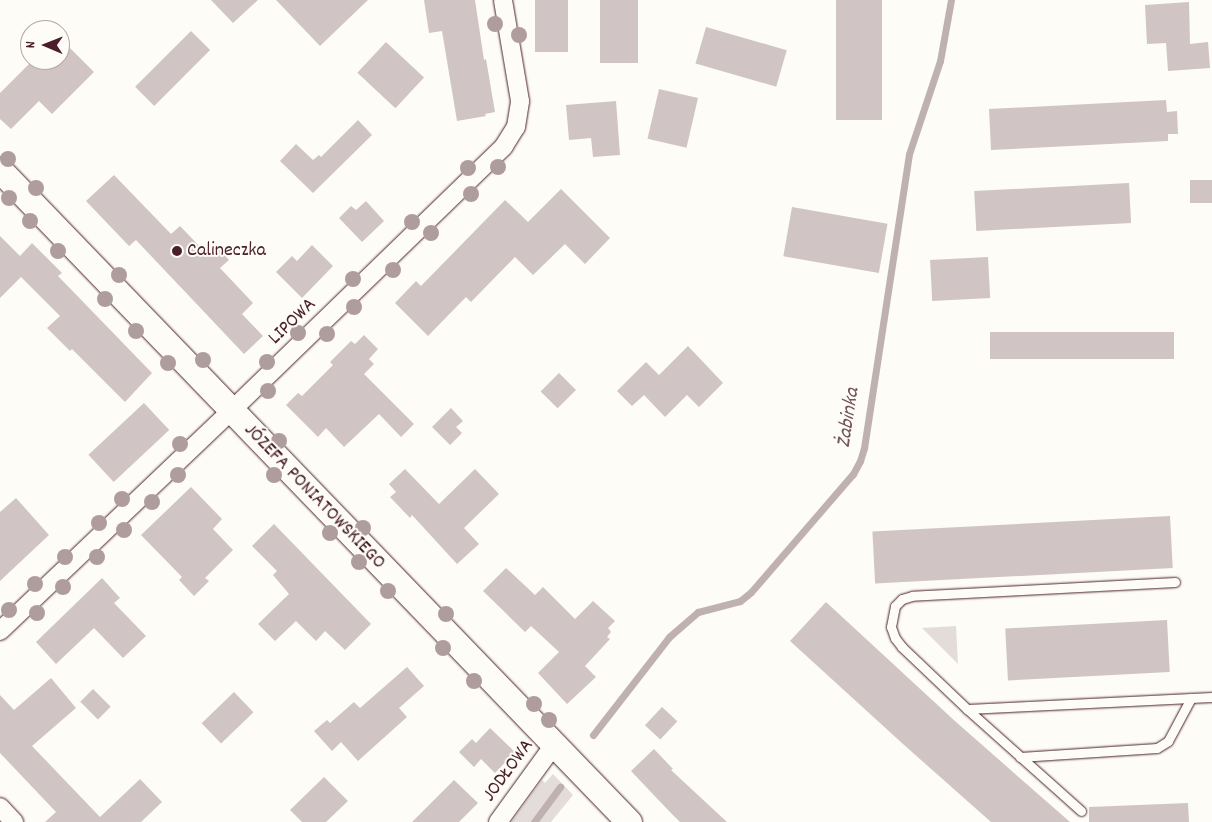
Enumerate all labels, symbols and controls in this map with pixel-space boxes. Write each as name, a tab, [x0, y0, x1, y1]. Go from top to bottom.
north arrow	[20, 20, 70, 70]
text: N	[21, 41, 41, 48]
place label: Calineczka	[187, 239, 266, 263]
marker: Calineczka	[171, 245, 183, 257]
street label: LIPOWA	[264, 293, 322, 351]
water label: Żabinka	[832, 386, 866, 450]
street label: JÓZEFA PONIATOWSKIEGO	[238, 419, 390, 575]
street label: JODŁOWA	[478, 735, 540, 807]

